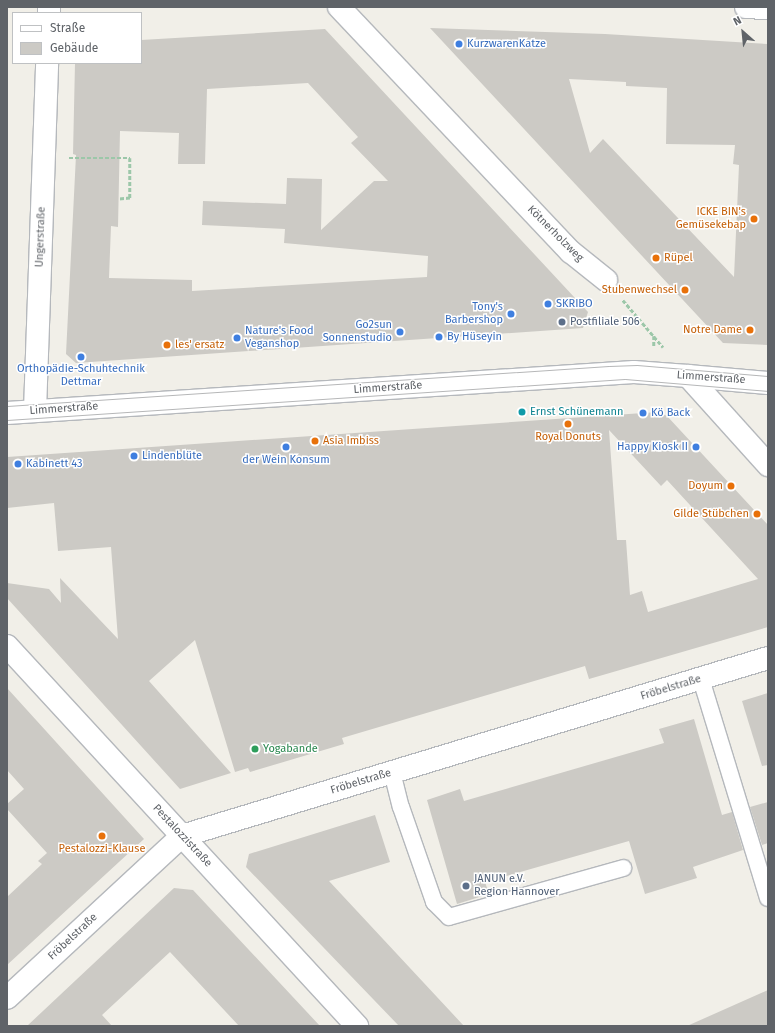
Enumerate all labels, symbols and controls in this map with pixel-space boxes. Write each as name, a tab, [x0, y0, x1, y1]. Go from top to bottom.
legend	[12, 12, 142, 64]
north arrow	[723, 12, 763, 52]
text: N	[731, 13, 744, 28]
text: Straße	[50, 21, 85, 35]
place label: KurzwarenKatze	[467, 37, 546, 51]
marker: KurzwarenKatze	[454, 39, 464, 49]
text: Gebäude	[50, 41, 98, 55]
street label: Kötnerholzweg	[524, 203, 586, 265]
street label: Ungerstraße	[33, 206, 49, 268]
place label: ICKE BIN's Gemüsekebap	[676, 206, 746, 232]
marker: ICKE BIN's Gemüsekebap	[749, 214, 759, 224]
place label: Rüpel	[664, 251, 693, 265]
marker: Rüpel	[651, 253, 661, 263]
place label: Stubenwechsel	[602, 283, 677, 297]
marker: Stubenwechsel	[680, 285, 690, 295]
place label: SKRIBO	[556, 297, 593, 311]
marker: SKRIBO	[543, 299, 553, 309]
place label: Tony's Barbershop	[445, 301, 503, 327]
marker: Tony's Barbershop	[506, 309, 516, 319]
place label: Postfiliale 506	[570, 315, 640, 329]
marker: Postfiliale 506	[557, 317, 567, 327]
place label: Go2sun Sonnenstudio	[323, 319, 392, 345]
place label: Notre Dame	[683, 323, 742, 337]
place label: Nature's Food Veganshop	[245, 325, 313, 351]
marker: Notre Dame	[745, 325, 755, 335]
marker: Go2sun Sonnenstudio	[395, 327, 405, 337]
place label: By Hüseyin	[447, 330, 502, 344]
marker: By Hüseyin	[434, 332, 444, 342]
marker: Nature's Food Veganshop	[232, 333, 242, 343]
place label: les' ersatz	[175, 338, 224, 352]
marker: les' ersatz	[162, 340, 172, 350]
marker: Orthopädie-Schuhtechnik Dettmar	[76, 352, 86, 362]
place label: Orthopädie-Schuhtechnik Dettmar	[17, 363, 145, 389]
street label: Limmerstraße	[676, 369, 746, 387]
street label: Limmerstraße	[353, 379, 423, 397]
street label: Limmerstraße	[29, 400, 99, 418]
place label: Ernst Schünemann	[530, 405, 623, 419]
place label: Kö Back	[651, 406, 690, 420]
marker: Ernst Schünemann	[517, 407, 527, 417]
marker: Kö Back	[638, 408, 648, 418]
marker: Royal Donuts	[563, 419, 573, 429]
place label: Royal Donuts	[535, 430, 601, 444]
place label: Asia Imbiss	[323, 434, 379, 448]
marker: Asia Imbiss	[310, 436, 320, 446]
place label: Happy Kiosk II	[617, 440, 688, 454]
marker: der Wein Konsum	[281, 442, 291, 452]
marker: Happy Kiosk II	[691, 442, 701, 452]
place label: Lindenblüte	[142, 449, 202, 463]
marker: Lindenblüte	[129, 451, 139, 461]
place label: der Wein Konsum	[242, 453, 330, 467]
place label: Kabinett 43	[26, 457, 82, 471]
marker: Kabinett 43	[13, 459, 23, 469]
place label: Doyum	[688, 479, 723, 493]
marker: Doyum	[726, 481, 736, 491]
place label: Gilde Stübchen	[673, 507, 749, 521]
marker: Gilde Stübchen	[752, 509, 762, 519]
street label: Fröbelstraße	[639, 673, 703, 703]
place label: Yogabande	[263, 742, 318, 756]
marker: Yogabande	[250, 744, 260, 754]
street label: Fröbelstraße	[329, 767, 393, 797]
street label: Pestalozzistraße	[150, 802, 214, 870]
marker: Pestalozzi-Klause	[97, 831, 107, 841]
place label: Pestalozzi-Klause	[59, 842, 145, 856]
place label: JANUN e.V. Region Hannover	[474, 873, 559, 899]
marker: JANUN e.V. Region Hannover	[461, 881, 471, 891]
street label: Fröbelstraße	[46, 911, 100, 963]

